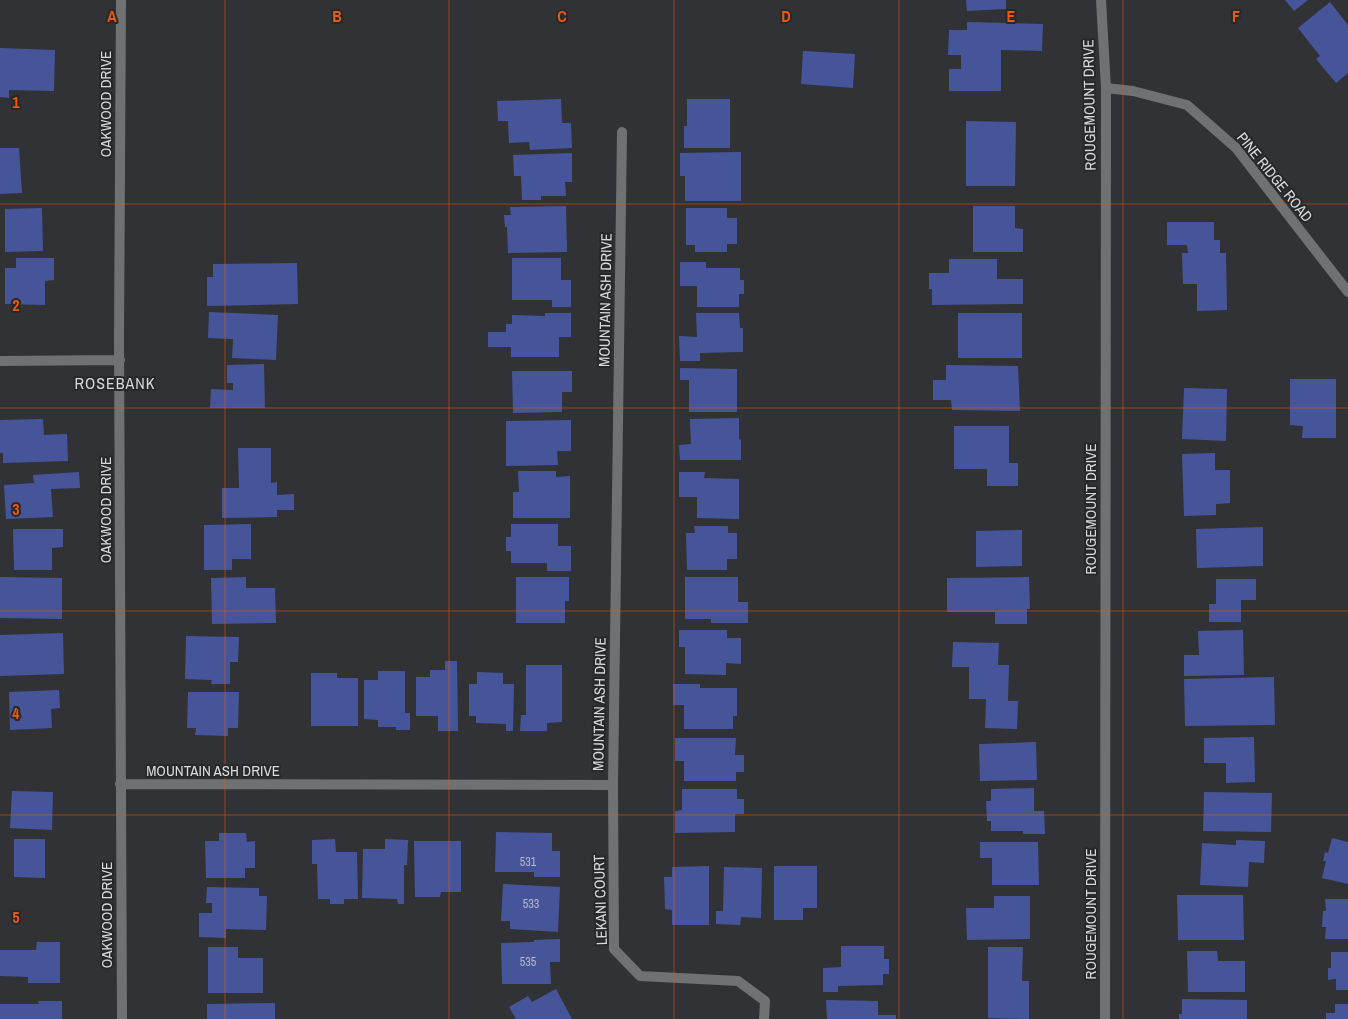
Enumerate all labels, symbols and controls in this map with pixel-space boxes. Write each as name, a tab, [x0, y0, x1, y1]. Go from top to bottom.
text: A	[107, 5, 117, 27]
text: B	[332, 5, 342, 27]
text: C	[557, 5, 567, 27]
text: D	[781, 5, 791, 27]
text: E	[1007, 5, 1016, 27]
text: F	[1232, 5, 1240, 27]
street label: ROUGEMOUNT DRIVE	[1077, 39, 1101, 171]
street label: OAKWOOD DRIVE	[95, 51, 116, 157]
text: 1	[12, 91, 20, 113]
street label: PINE RIDGE ROAD	[1232, 128, 1318, 226]
street label: MOUNTAIN ASH DRIVE	[593, 233, 617, 367]
text: 2	[12, 294, 20, 316]
district label: ROSEBANK	[75, 372, 155, 394]
street label: ROUGEMOUNT DRIVE	[1080, 444, 1101, 575]
street label: OAKWOOD DRIVE	[95, 457, 116, 563]
text: 3	[12, 498, 20, 520]
street label: MOUNTAIN ASH DRIVE	[587, 637, 611, 771]
text: 4	[12, 702, 20, 724]
street label: MOUNTAIN ASH DRIVE	[146, 760, 280, 781]
street label: ROUGEMOUNT DRIVE	[1080, 849, 1101, 980]
house number: 531	[520, 854, 537, 870]
street label: LEKANI COURT	[588, 854, 612, 946]
street label: OAKWOOD DRIVE	[96, 862, 117, 968]
house number: 533	[523, 896, 539, 912]
text: 5	[12, 906, 20, 928]
house number: 535	[520, 954, 537, 970]

